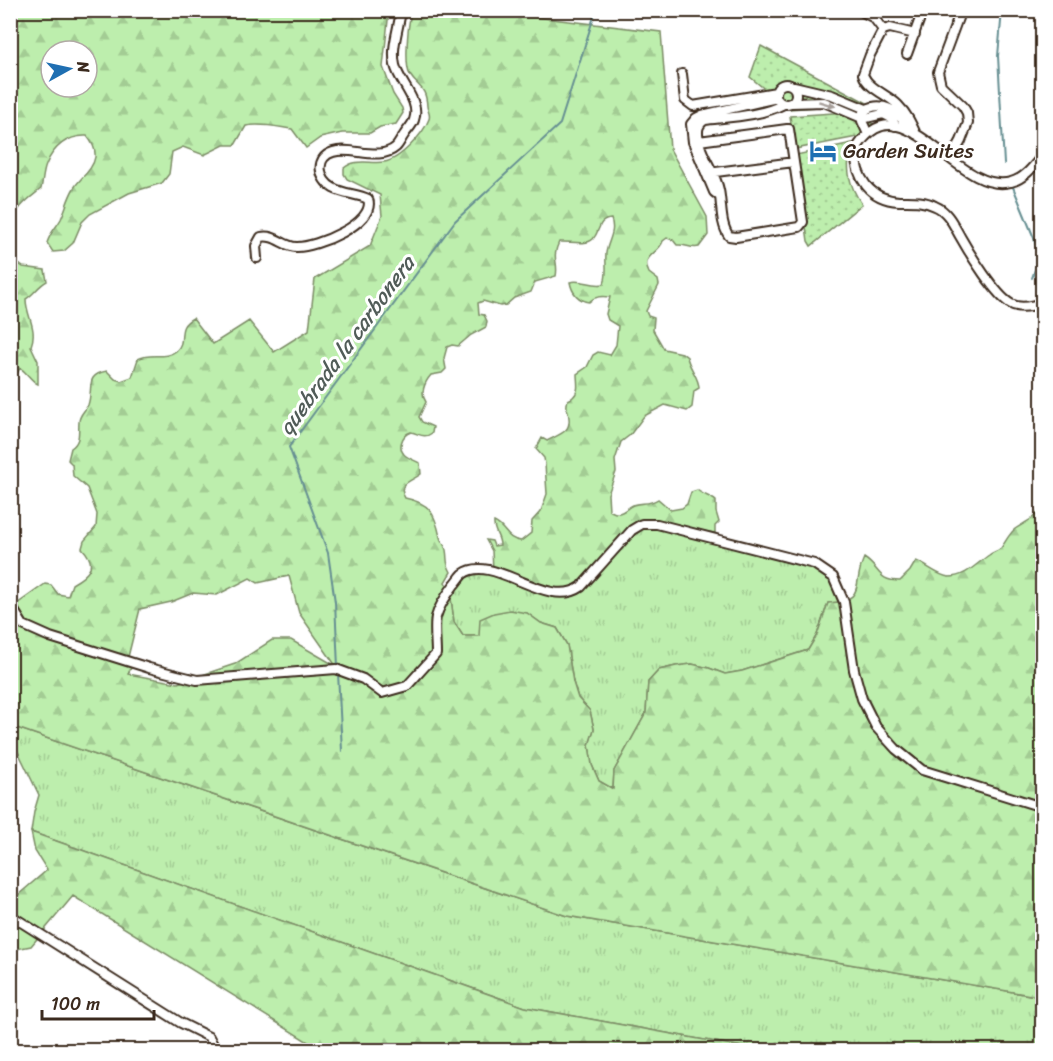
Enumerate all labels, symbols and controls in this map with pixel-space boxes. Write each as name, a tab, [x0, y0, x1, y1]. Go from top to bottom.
north arrow	[39, 39, 99, 99]
text: N	[68, 58, 99, 75]
one-way arrow	[819, 100, 837, 109]
place label: Garden Suites	[843, 132, 974, 170]
hotel icon: Garden Suites	[808, 136, 838, 166]
water label: quebrada la carbonera	[268, 246, 426, 443]
scale bar	[42, 983, 154, 1021]
text: 100 m	[51, 988, 100, 1020]

